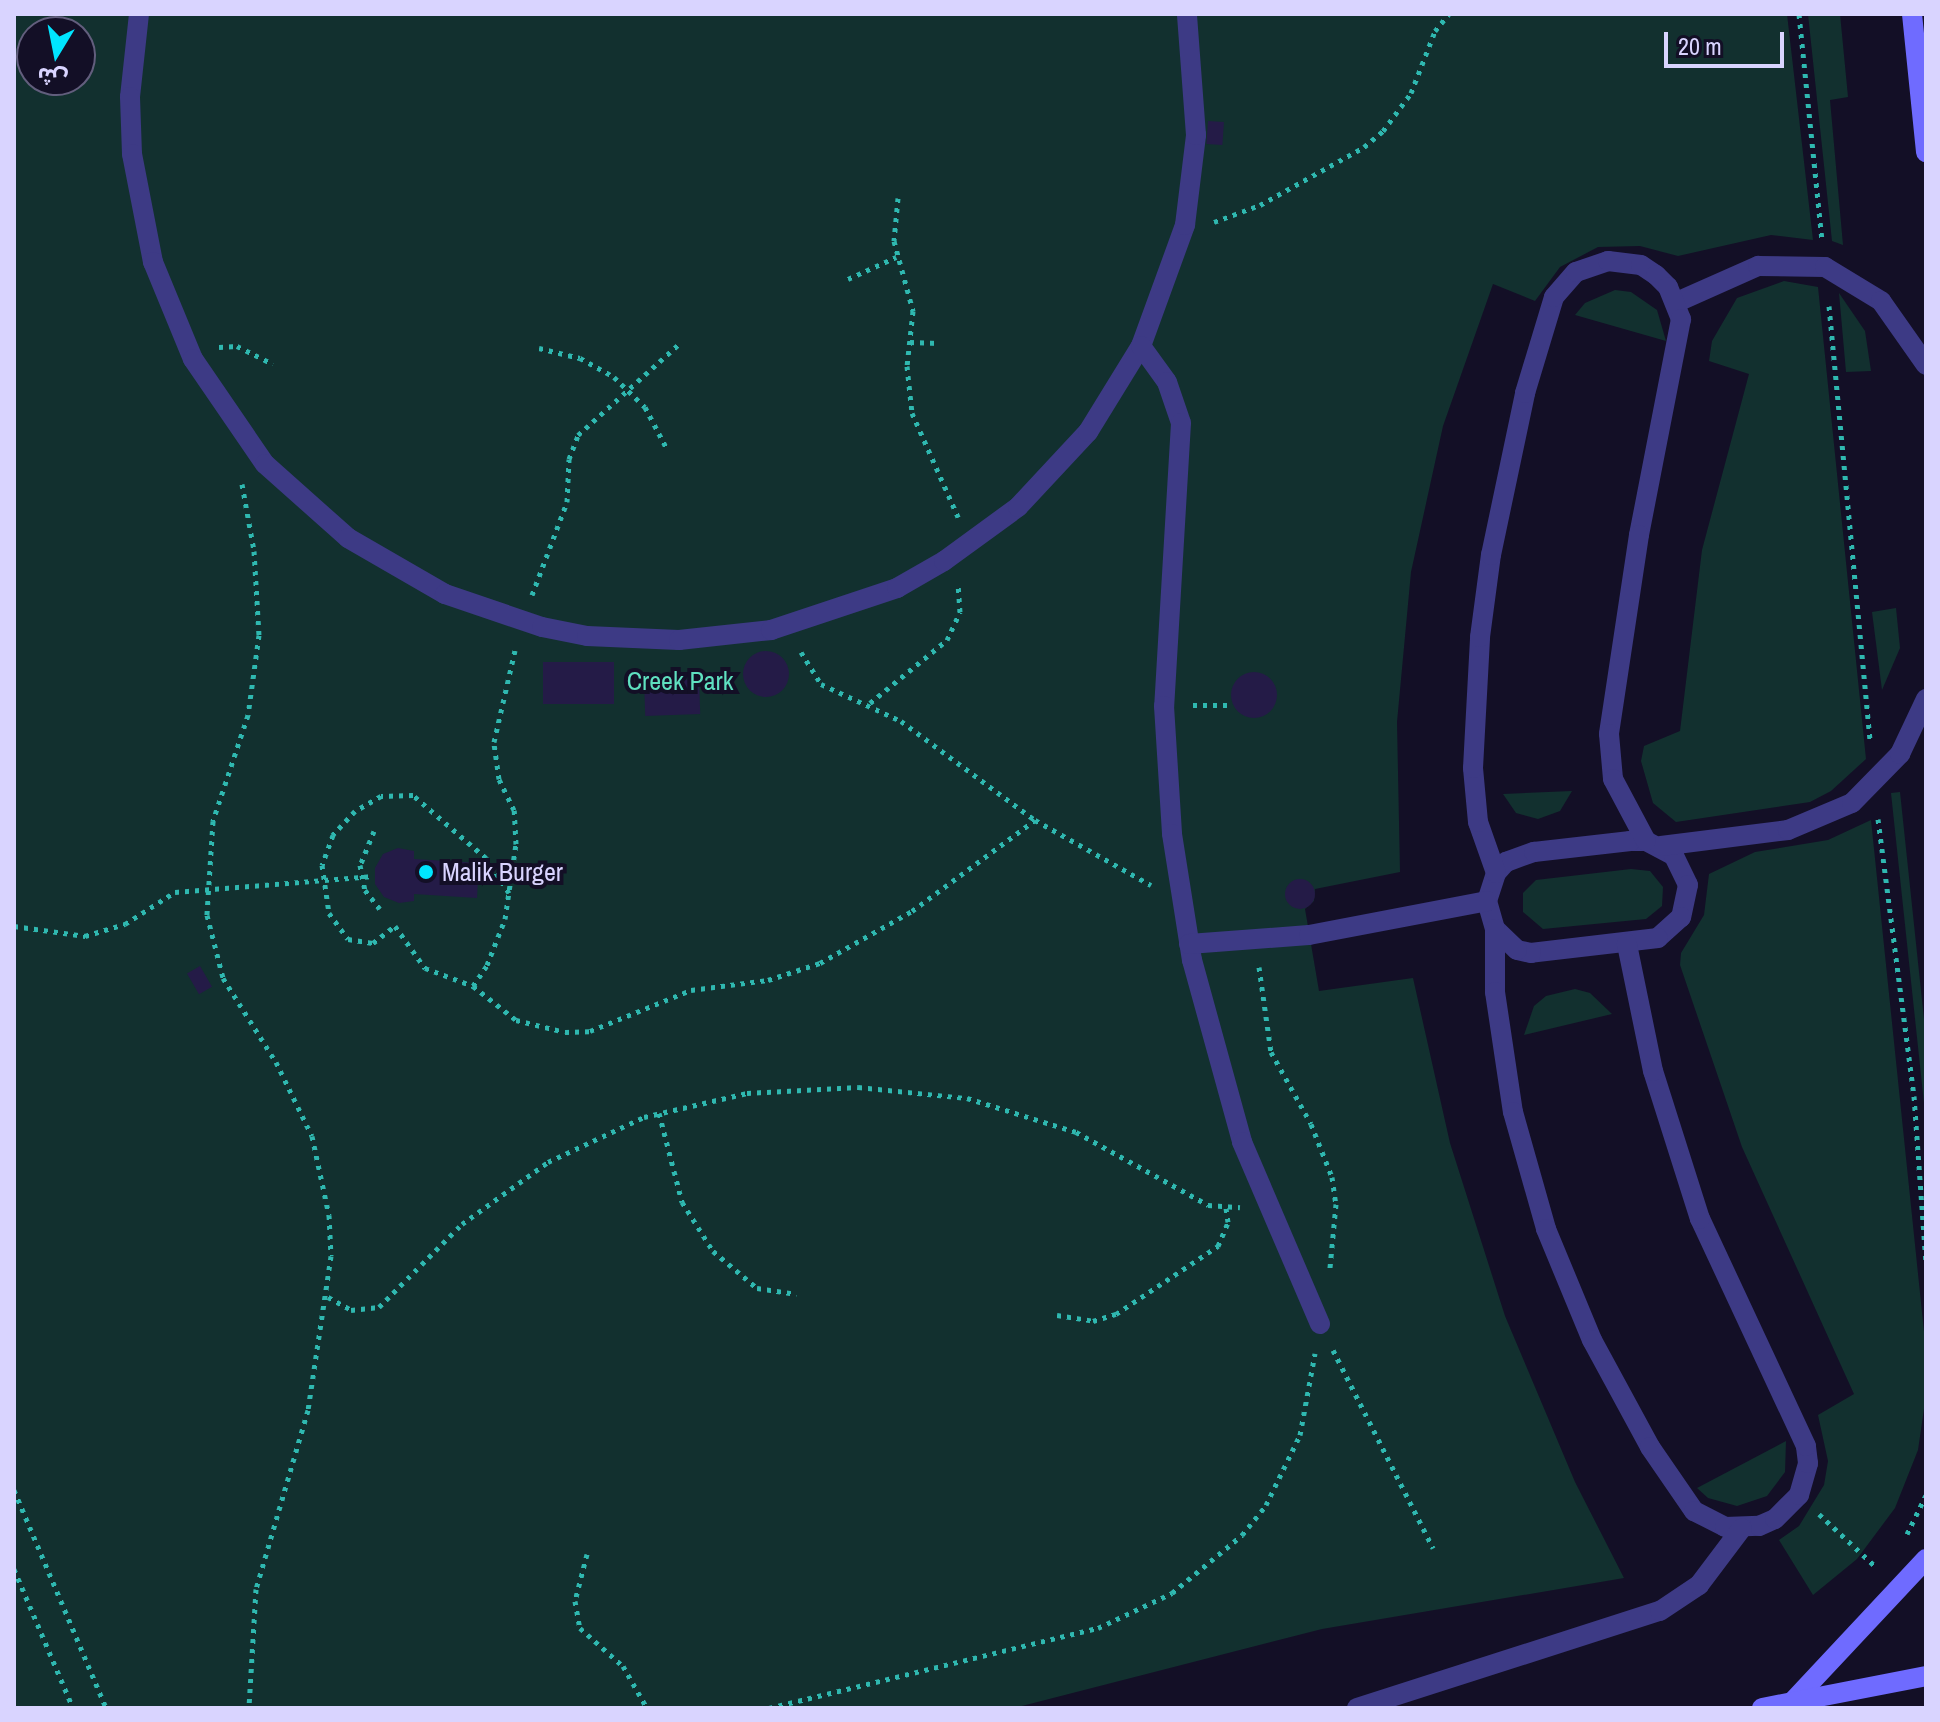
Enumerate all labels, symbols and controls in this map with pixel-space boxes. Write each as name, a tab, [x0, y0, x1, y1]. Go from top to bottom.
north arrow	[16, 16, 96, 96]
scale bar	[1668, 16, 1788, 66]
text: 20 m	[1678, 30, 1722, 62]
text: ش	[35, 60, 70, 95]
park label: Creek Park	[627, 665, 733, 697]
place label: Malik Burger	[442, 856, 563, 888]
marker: Malik Burger	[417, 863, 435, 881]

